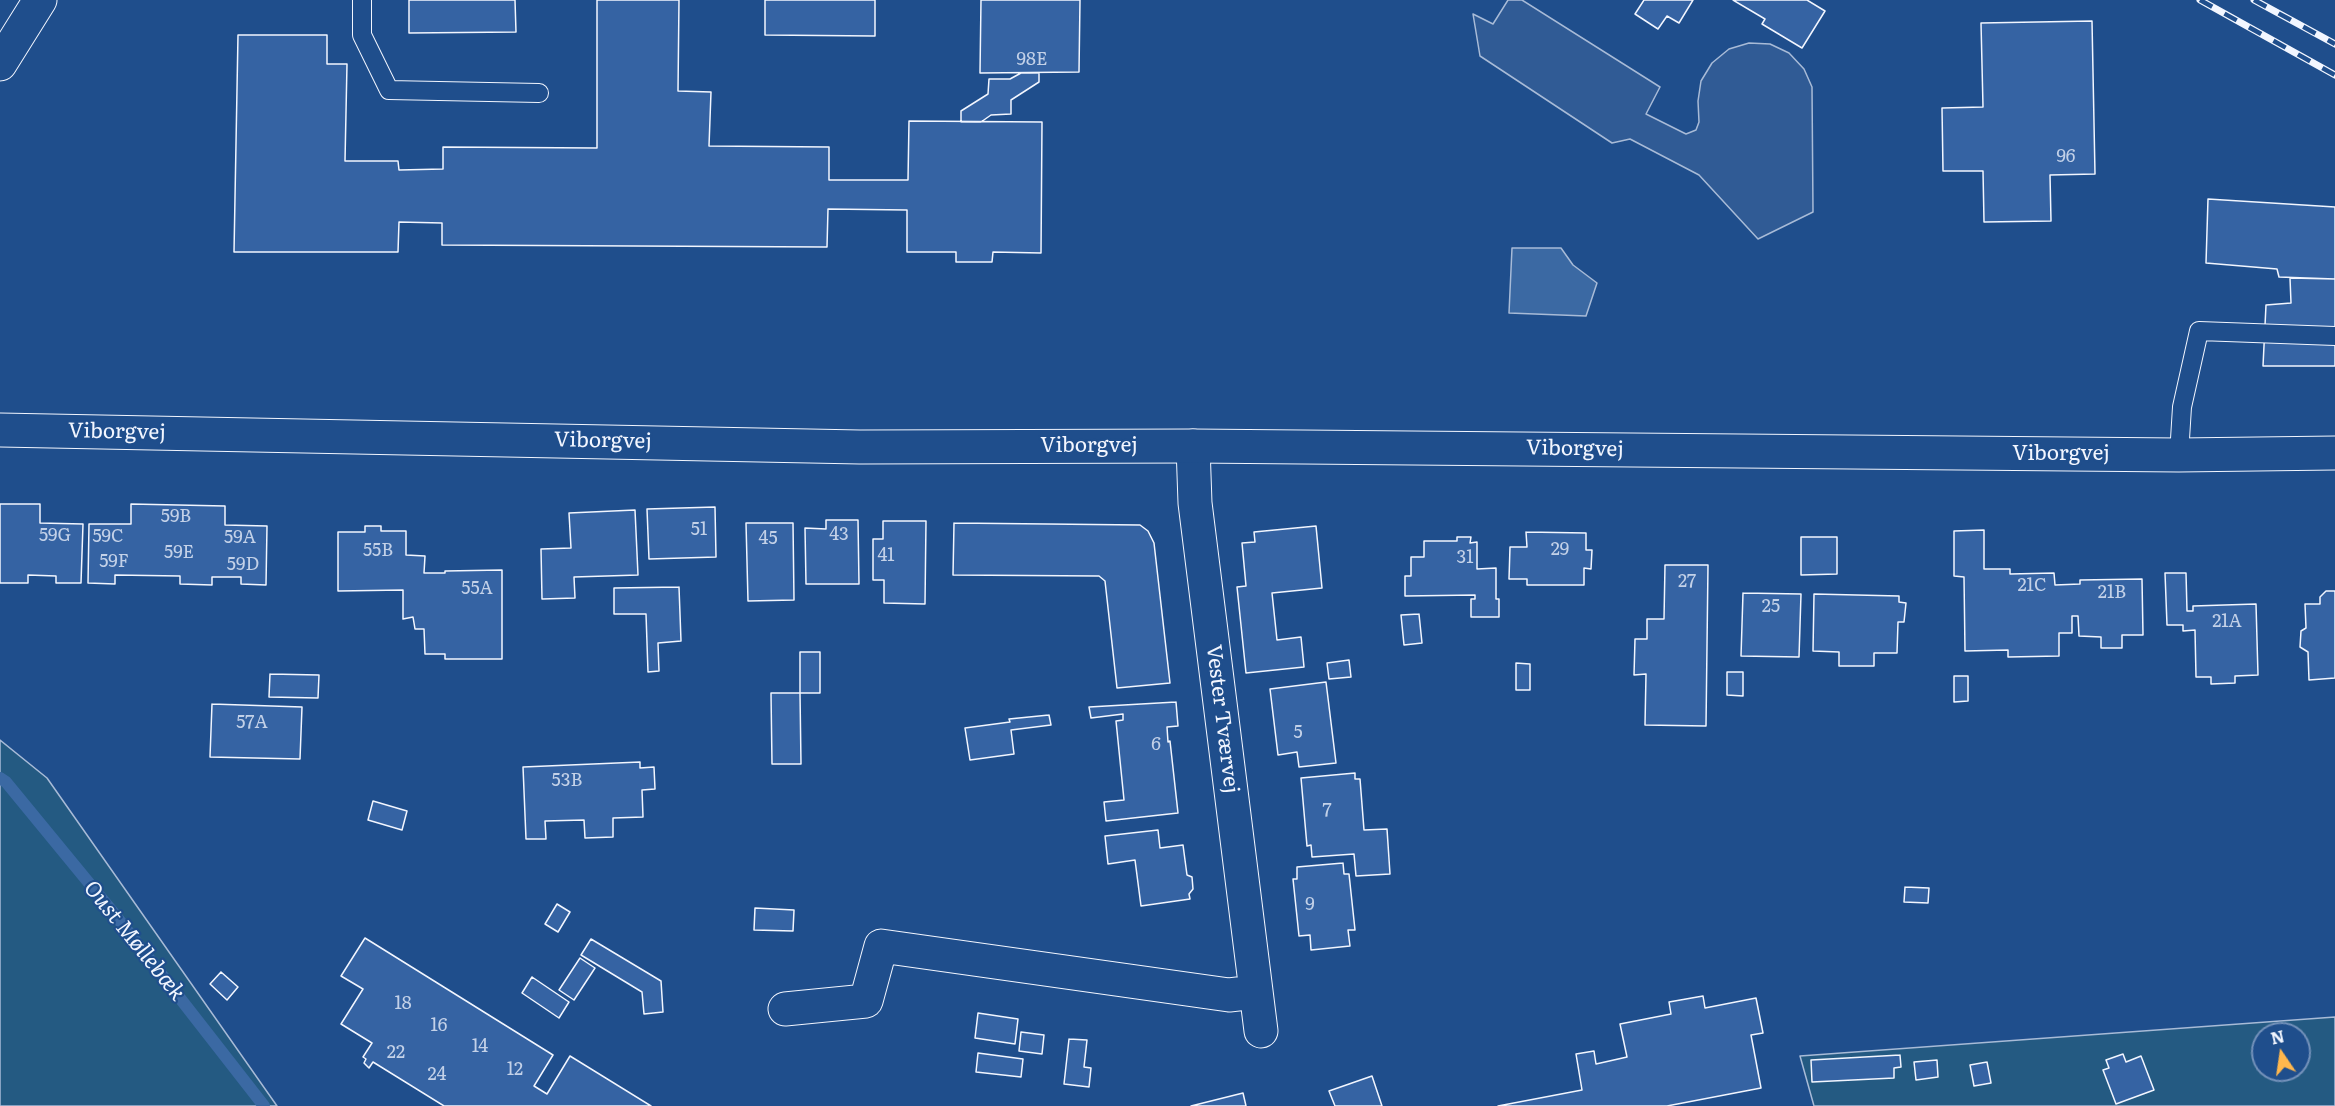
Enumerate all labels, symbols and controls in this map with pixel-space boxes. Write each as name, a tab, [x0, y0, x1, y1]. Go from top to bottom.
house number: 98E	[1017, 49, 1047, 71]
house number: 96	[2056, 146, 2076, 168]
street label: Viborgvej	[68, 419, 166, 445]
street label: Viborgvej	[554, 428, 652, 454]
street label: Viborgvej	[1040, 433, 1138, 459]
street label: Viborgvej	[1526, 436, 1624, 462]
street label: Viborgvej	[2012, 441, 2110, 467]
house number: 59B	[161, 506, 191, 528]
house number: 51	[691, 519, 707, 541]
house number: 43	[829, 524, 849, 546]
house number: 59G	[39, 525, 71, 547]
house number: 59C	[92, 526, 124, 548]
house number: 59A	[224, 527, 256, 549]
house number: 45	[758, 528, 778, 550]
house number: 29	[1551, 539, 1569, 561]
house number: 55B	[363, 540, 393, 562]
house number: 59E	[164, 542, 194, 564]
house number: 41	[877, 545, 895, 567]
house number: 31	[1456, 547, 1474, 569]
house number: 59F	[99, 551, 129, 573]
house number: 59D	[227, 554, 259, 576]
house number: 27	[1678, 571, 1696, 593]
house number: 21C	[2017, 575, 2047, 597]
house number: 55A	[461, 578, 493, 600]
house number: 21B	[2098, 582, 2126, 604]
house number: 25	[1762, 596, 1780, 618]
house number: 21A	[2212, 611, 2242, 633]
street label: Vester Tværvej	[1200, 643, 1244, 795]
house number: 57A	[236, 712, 268, 734]
house number: 5	[1293, 722, 1303, 744]
house number: 6	[1151, 734, 1161, 756]
house number: 53B	[552, 770, 582, 792]
house number: 7	[1322, 800, 1332, 822]
water label: Oust Møllebæk	[78, 876, 190, 1006]
house number: 9	[1305, 894, 1315, 916]
house number: 18	[394, 993, 412, 1015]
house number: 16	[431, 1015, 447, 1037]
north arrow	[2251, 1022, 2311, 1082]
text: N	[2268, 1023, 2287, 1050]
house number: 14	[472, 1036, 488, 1058]
house number: 22	[387, 1042, 405, 1064]
house number: 12	[507, 1059, 523, 1081]
house number: 24	[427, 1064, 447, 1086]

